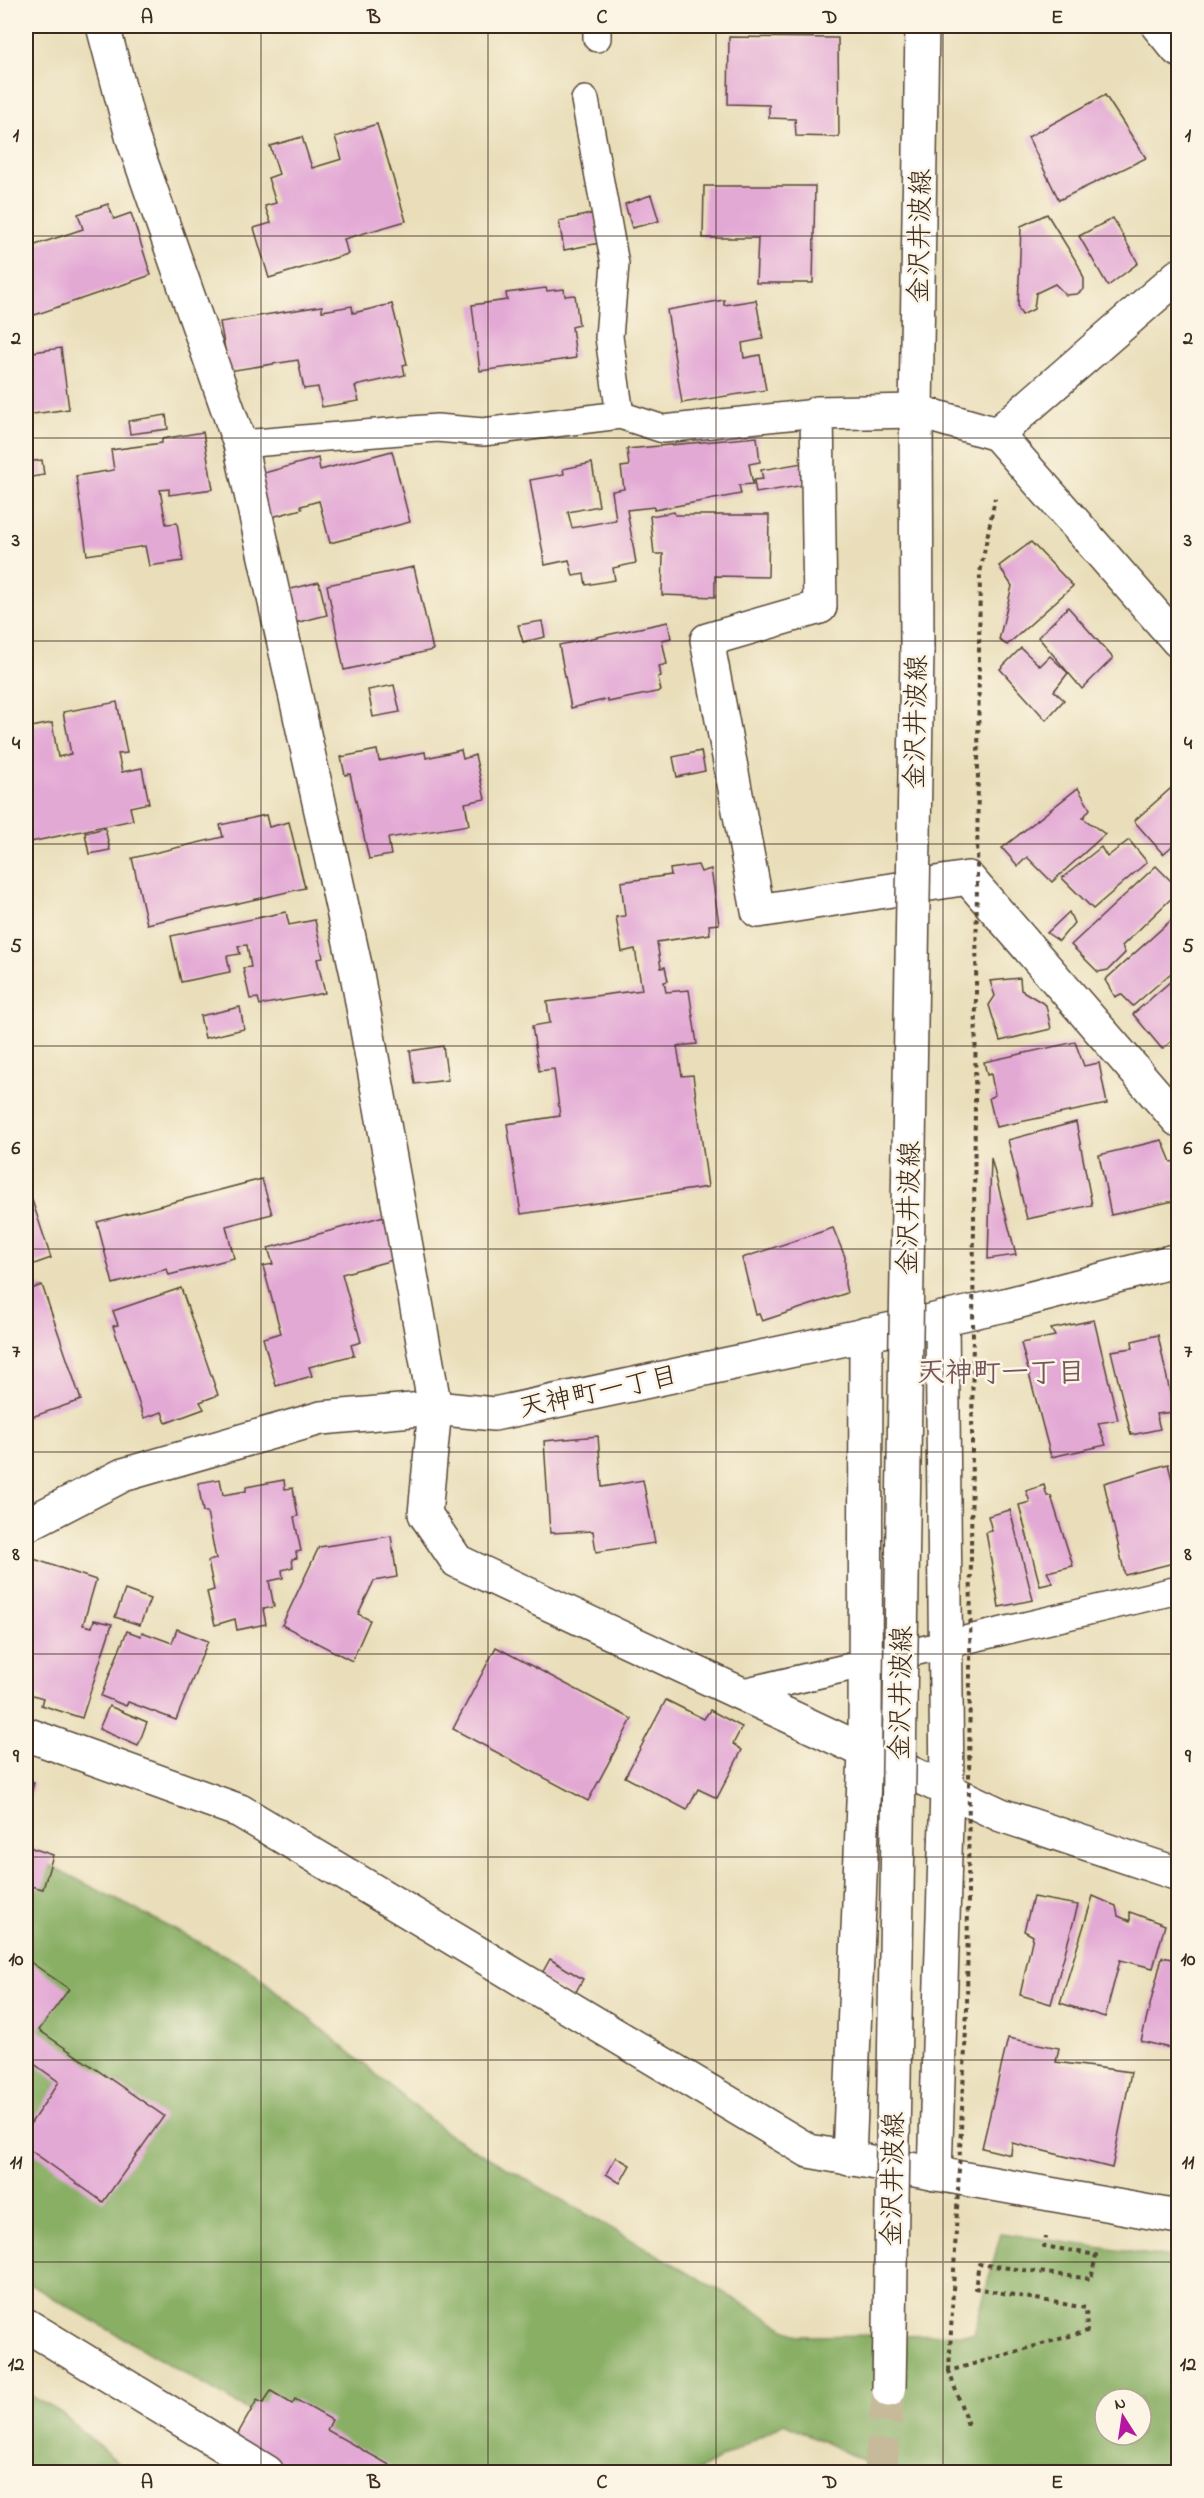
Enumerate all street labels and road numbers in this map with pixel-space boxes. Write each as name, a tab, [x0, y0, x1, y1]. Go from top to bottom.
street label: 金沢井波線	[901, 168, 942, 304]
street label: 金沢井波線	[897, 654, 938, 790]
street label: 金沢井波線	[890, 1140, 931, 1276]
street label: 天神町一丁目	[515, 1358, 682, 1429]
street label: 金沢井波線	[882, 1625, 923, 1761]
street label: 金沢井波線	[874, 2111, 915, 2247]

